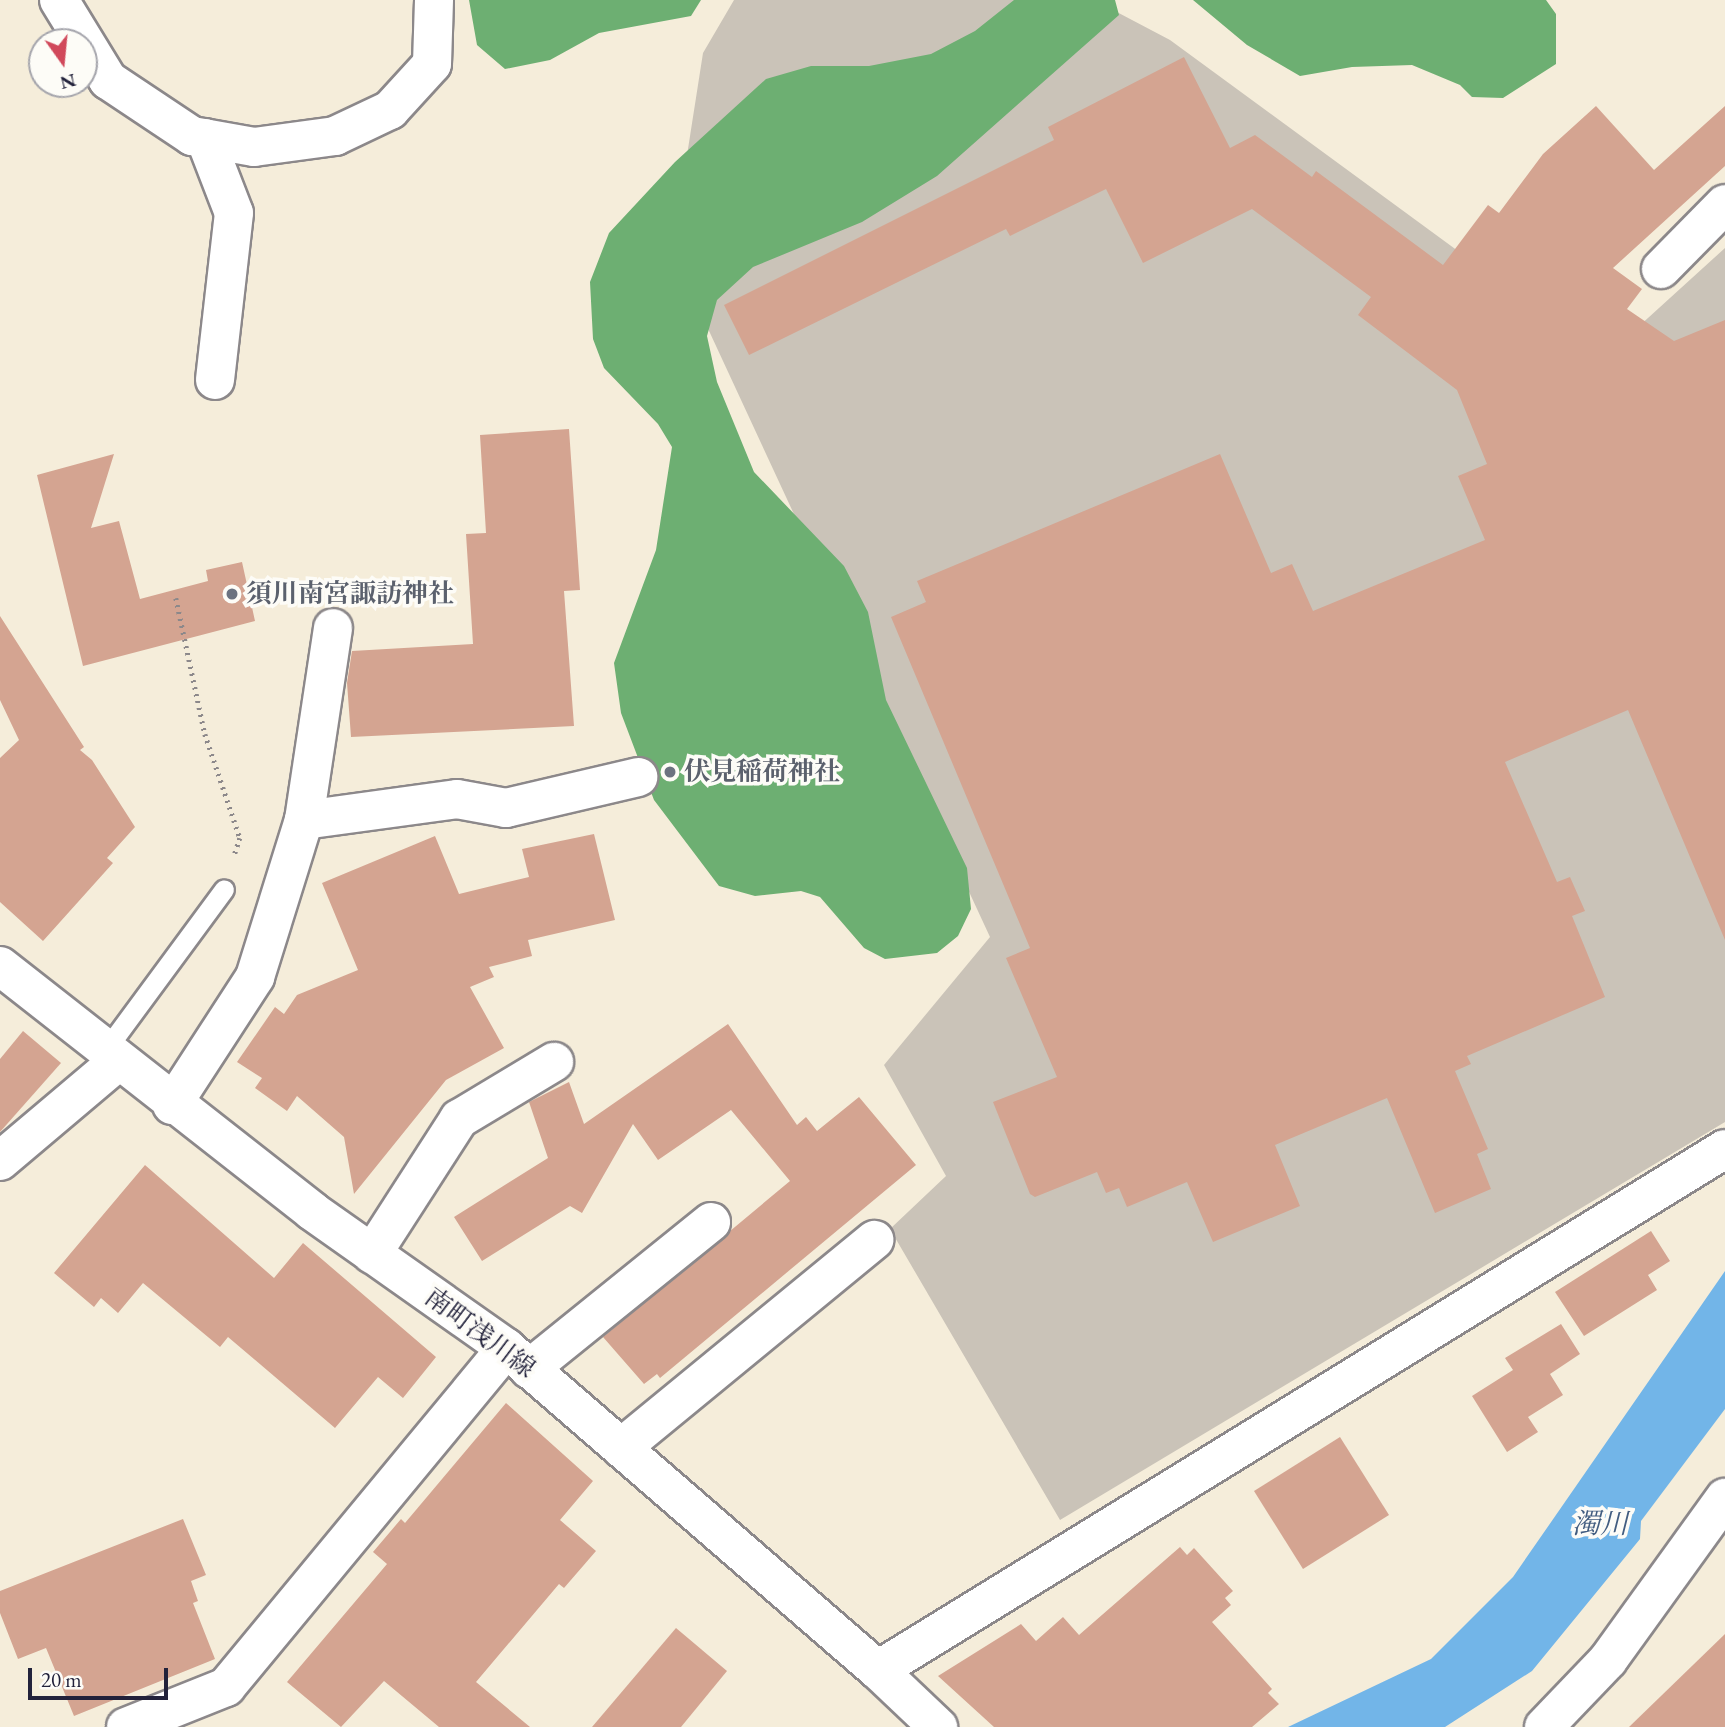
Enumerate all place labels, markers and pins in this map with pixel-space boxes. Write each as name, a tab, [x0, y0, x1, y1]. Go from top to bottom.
place label: 須川南宮諏訪神社	[246, 578, 454, 610]
marker: 須川南宮諏訪神社	[224, 586, 240, 602]
place label: 伏見稲荷神社	[684, 756, 840, 788]
marker: 伏見稲荷神社	[662, 764, 678, 780]

